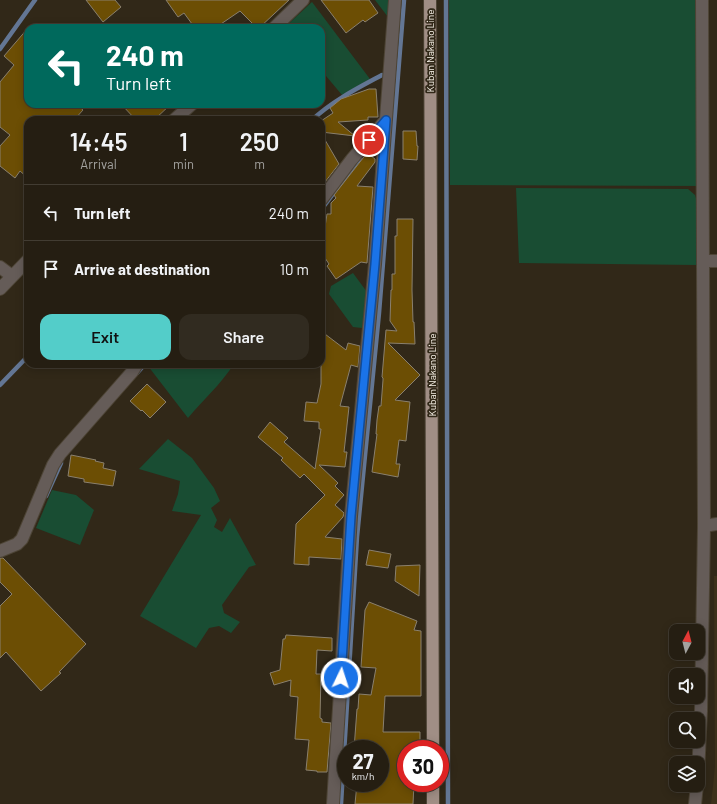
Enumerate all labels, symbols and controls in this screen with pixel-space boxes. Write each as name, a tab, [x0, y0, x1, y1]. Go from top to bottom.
street label: Kuban Nakano Line	[424, 10, 436, 92]
text: 240 m	[106, 38, 184, 72]
icon: left	[40, 40, 92, 92]
text: Turn left	[106, 72, 172, 94]
pin	[352, 123, 386, 157]
text: 14:45	[70, 127, 127, 156]
text: 1	[179, 127, 188, 156]
text: 250	[240, 127, 279, 156]
icon: arrive	[358, 129, 380, 151]
text: Arrival	[80, 156, 117, 172]
text: min	[173, 156, 194, 172]
text: m	[254, 156, 265, 172]
icon: left	[40, 202, 62, 224]
text: Turn left	[74, 204, 130, 222]
text: 240 m	[269, 204, 309, 222]
icon: arrive	[40, 258, 62, 280]
text: Arrive at destination	[74, 260, 210, 278]
text: 10 m	[280, 260, 309, 278]
button: Exit	[40, 314, 171, 360]
button: Share	[179, 314, 309, 360]
street label: Kuban Nakano Line	[426, 334, 438, 416]
north arrow	[669, 624, 705, 660]
map controls	[669, 624, 705, 792]
position arrow	[320, 657, 362, 699]
button: sound	[669, 668, 705, 704]
button: search	[669, 712, 705, 748]
speed limit sign: 30	[397, 740, 449, 792]
text: 27	[352, 749, 374, 773]
button: layers	[669, 756, 705, 792]
text: km/h	[352, 770, 374, 782]

